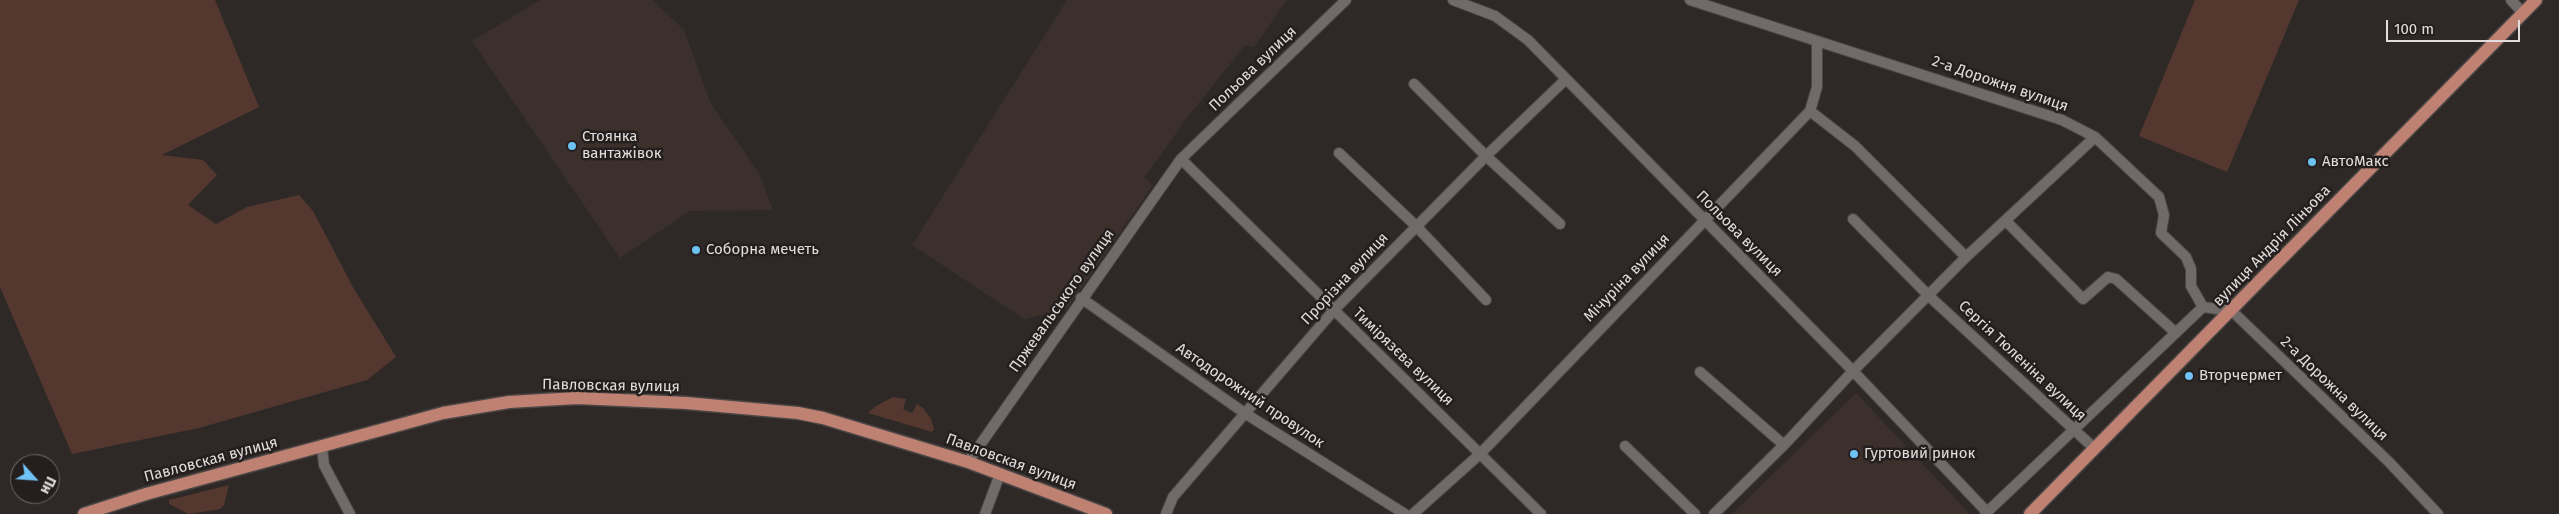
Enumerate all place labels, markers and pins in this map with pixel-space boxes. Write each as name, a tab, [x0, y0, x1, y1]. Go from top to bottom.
place label: Стоянка вантажівок	[582, 128, 662, 163]
marker: Стоянка вантажівок	[566, 140, 578, 152]
place label: АвтоМакс	[2322, 153, 2389, 171]
marker: АвтоМакс	[2306, 156, 2318, 168]
place label: Соборна мечеть	[706, 241, 819, 259]
marker: Соборна мечеть	[690, 244, 702, 256]
place label: Вторчермет	[2199, 367, 2282, 385]
marker: Вторчермет	[2183, 370, 2195, 382]
place label: Гуртовий ринок	[1864, 445, 1975, 463]
marker: Гуртовий ринок	[1848, 448, 1860, 460]

